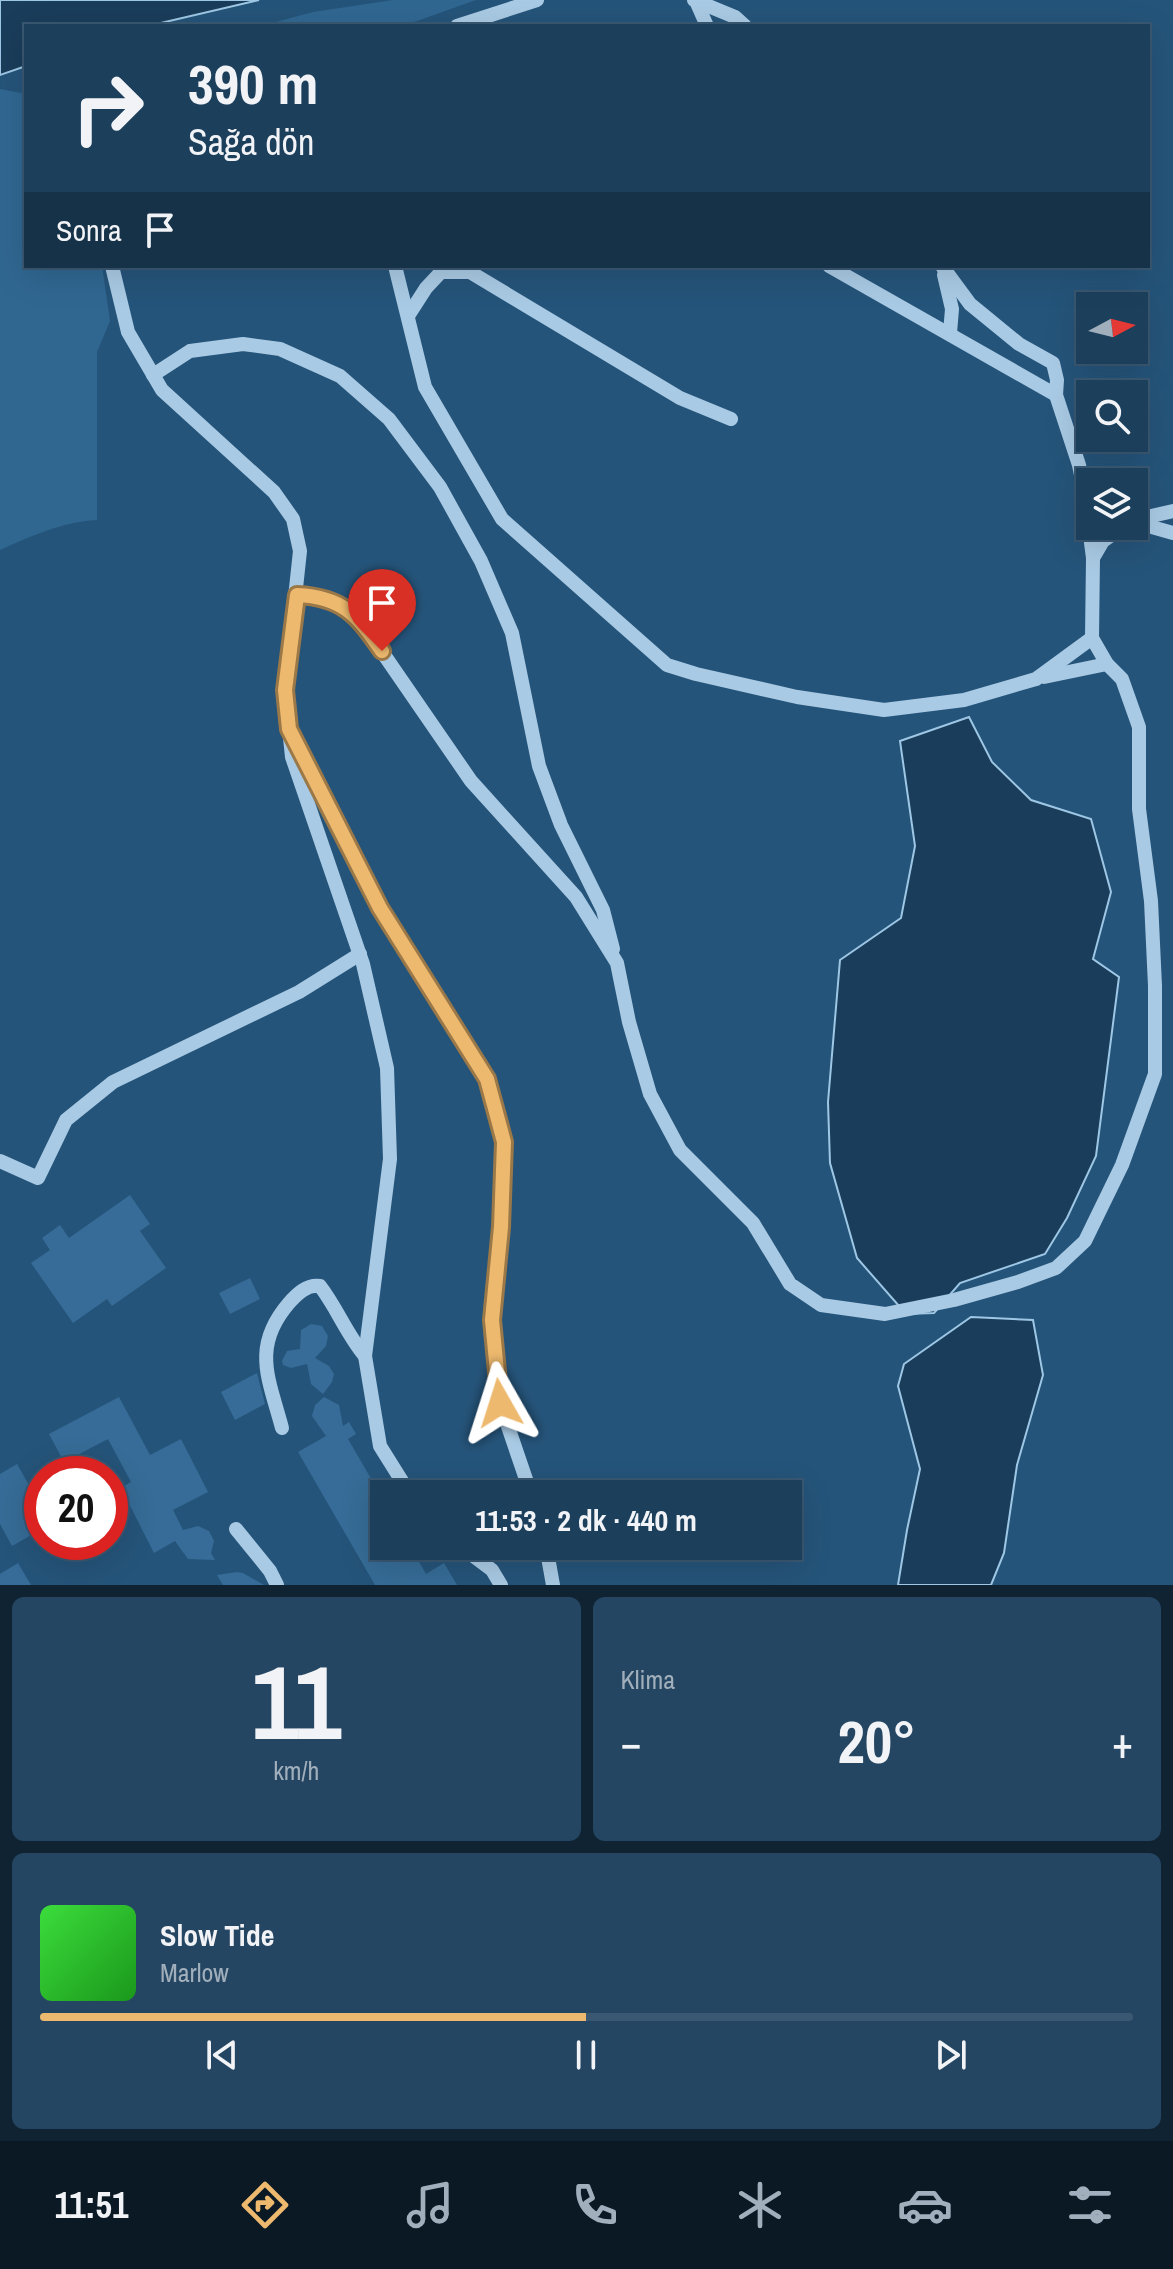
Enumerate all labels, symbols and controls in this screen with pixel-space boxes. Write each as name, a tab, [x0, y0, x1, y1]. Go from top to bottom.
text: 390 m	[188, 46, 318, 121]
icon: right	[56, 56, 160, 160]
text: Sağa dön	[188, 118, 314, 166]
icon: arrive	[138, 208, 182, 252]
text: Sonra	[56, 210, 122, 250]
north arrow	[1076, 292, 1148, 364]
map controls	[1076, 292, 1148, 540]
button: search	[1076, 380, 1148, 452]
button: layers	[1076, 468, 1148, 540]
pin	[348, 569, 416, 651]
icon: arrive	[360, 581, 404, 625]
position arrow	[458, 1361, 542, 1445]
speed limit sign: 20	[24, 1456, 128, 1560]
text: 11:53 · 2 dk · 440 m	[475, 1500, 697, 1540]
text: 11	[251, 1631, 341, 1771]
text: Klima	[621, 1662, 675, 1697]
text: 20°	[837, 1701, 916, 1782]
text: −	[621, 1712, 642, 1772]
text: +	[1112, 1712, 1133, 1772]
text: km/h	[273, 1753, 319, 1788]
text: Slow Tide	[160, 1915, 274, 1955]
text: Marlow	[160, 1955, 229, 1990]
icon: previous	[200, 2033, 244, 2077]
icon: pause	[564, 2033, 608, 2077]
icon: next	[929, 2033, 973, 2077]
icon: directions	[237, 2177, 293, 2233]
icon: music	[402, 2177, 458, 2233]
icon: phone	[567, 2177, 623, 2233]
icon: climate	[732, 2177, 788, 2233]
icon: car	[897, 2177, 953, 2233]
icon: filters	[1062, 2177, 1118, 2233]
text: 11:51	[55, 2181, 128, 2229]

